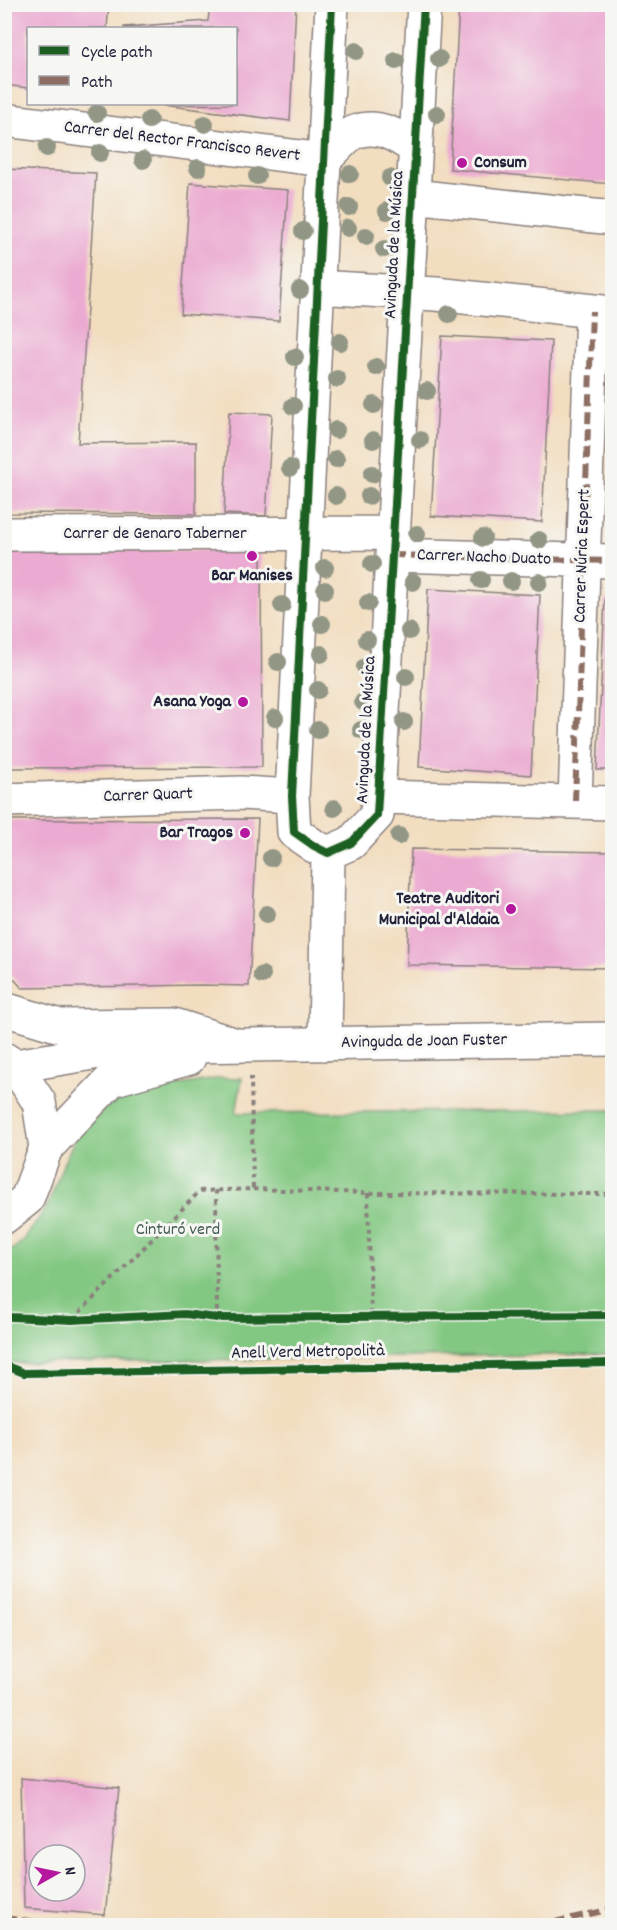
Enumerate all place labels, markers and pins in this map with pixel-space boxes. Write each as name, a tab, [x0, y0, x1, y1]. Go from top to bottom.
place label: Consum	[474, 151, 527, 176]
marker: Consum	[455, 156, 469, 170]
marker: Bar Manises	[245, 549, 259, 563]
place label: Bar Manises	[211, 564, 293, 589]
place label: Asana Yoga	[153, 690, 232, 715]
marker: Asana Yoga	[236, 695, 250, 709]
place label: Bar Tragos	[159, 821, 233, 846]
marker: Bar Tragos	[238, 826, 252, 840]
place label: Teatre Auditori Municipal d'Aldaia	[379, 887, 500, 933]
marker: Teatre Auditori Municipal d'Aldaia	[504, 902, 518, 916]

